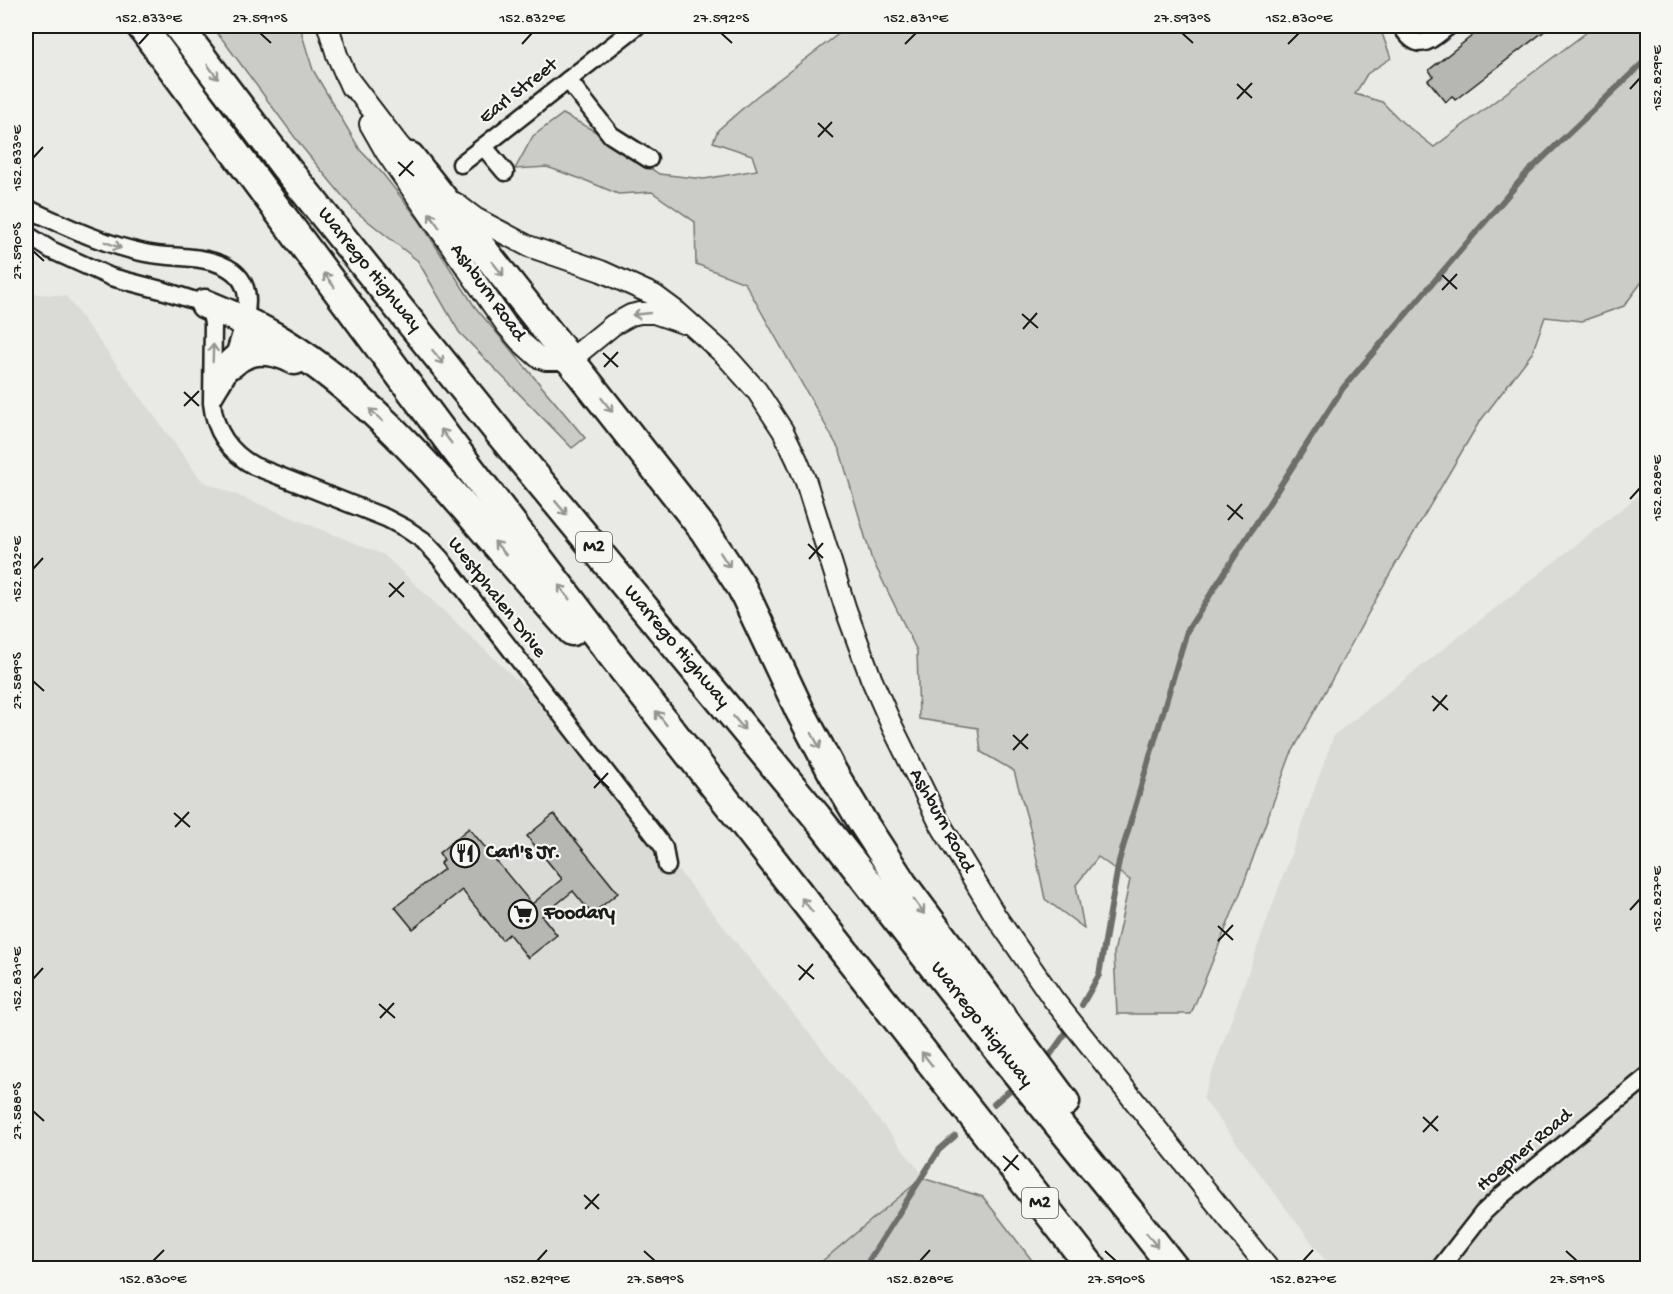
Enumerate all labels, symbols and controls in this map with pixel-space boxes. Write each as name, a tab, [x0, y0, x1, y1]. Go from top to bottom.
text: 152.833°E	[115, 10, 183, 28]
text: 27.591°S	[232, 10, 288, 28]
text: 152.832°E	[498, 10, 565, 28]
text: 27.592°S	[693, 10, 749, 28]
text: 152.831°E	[883, 10, 949, 28]
text: 27.593°S	[1154, 10, 1210, 28]
text: 152.830°E	[1265, 10, 1333, 28]
text: 152.829°E	[1649, 45, 1667, 112]
street label: Earl Street	[475, 53, 564, 130]
one-way arrow	[206, 64, 219, 80]
text: 152.833°E	[9, 124, 27, 192]
street label: Warrego Highway	[312, 203, 426, 337]
one-way arrow	[428, 213, 440, 229]
text: 27.590°S	[9, 222, 27, 280]
one-way arrow	[104, 240, 122, 251]
street label: Ashburn Road	[444, 240, 531, 348]
one-way arrow	[492, 261, 505, 277]
one-way arrow	[323, 272, 336, 288]
one-way arrow	[632, 309, 651, 320]
one-way arrow	[208, 343, 219, 363]
one-way arrow	[432, 349, 445, 365]
one-way arrow	[600, 397, 613, 413]
one-way arrow	[369, 408, 384, 422]
one-way arrow	[439, 429, 452, 445]
text: 152.828°E	[1649, 454, 1667, 522]
one-way arrow	[555, 500, 568, 516]
road number: M2	[576, 532, 612, 562]
street label: Westphalen Drive	[442, 533, 551, 664]
text: 152.832°E	[9, 536, 27, 603]
one-way arrow	[493, 541, 507, 556]
one-way arrow	[719, 552, 731, 568]
street label: Warrego Highway	[618, 581, 734, 713]
one-way arrow	[557, 584, 570, 600]
text: 27.589°S	[9, 652, 27, 710]
one-way arrow	[655, 710, 668, 726]
one-way arrow	[733, 715, 746, 731]
one-way arrow	[810, 732, 822, 749]
street label: Ashburn Road	[903, 765, 980, 879]
restaurant icon: Carl's Jr.	[449, 837, 481, 869]
place label: Carl's Jr.	[485, 842, 561, 865]
text: 152.827°E	[1649, 866, 1667, 933]
one-way arrow	[801, 897, 814, 913]
supermarket icon: Foodary	[507, 898, 539, 930]
one-way arrow	[912, 898, 925, 914]
place label: Foodary	[543, 903, 615, 926]
text: 152.831°E	[9, 946, 27, 1012]
street label: Warrego Highway	[925, 957, 1037, 1093]
one-way arrow	[921, 1051, 933, 1067]
text: 27.588°S	[9, 1082, 27, 1140]
street label: Hoepner Road	[1473, 1103, 1579, 1198]
road number: M2	[1022, 1188, 1058, 1218]
one-way arrow	[1145, 1231, 1158, 1247]
text: 152.830°E	[119, 1271, 187, 1289]
text: 152.829°E	[503, 1271, 570, 1289]
text: 27.589°S	[626, 1271, 684, 1289]
text: 152.828°E	[886, 1271, 954, 1289]
text: 27.590°S	[1087, 1271, 1145, 1289]
text: 152.827°E	[1269, 1271, 1336, 1289]
text: 27.591°S	[1549, 1271, 1605, 1289]

